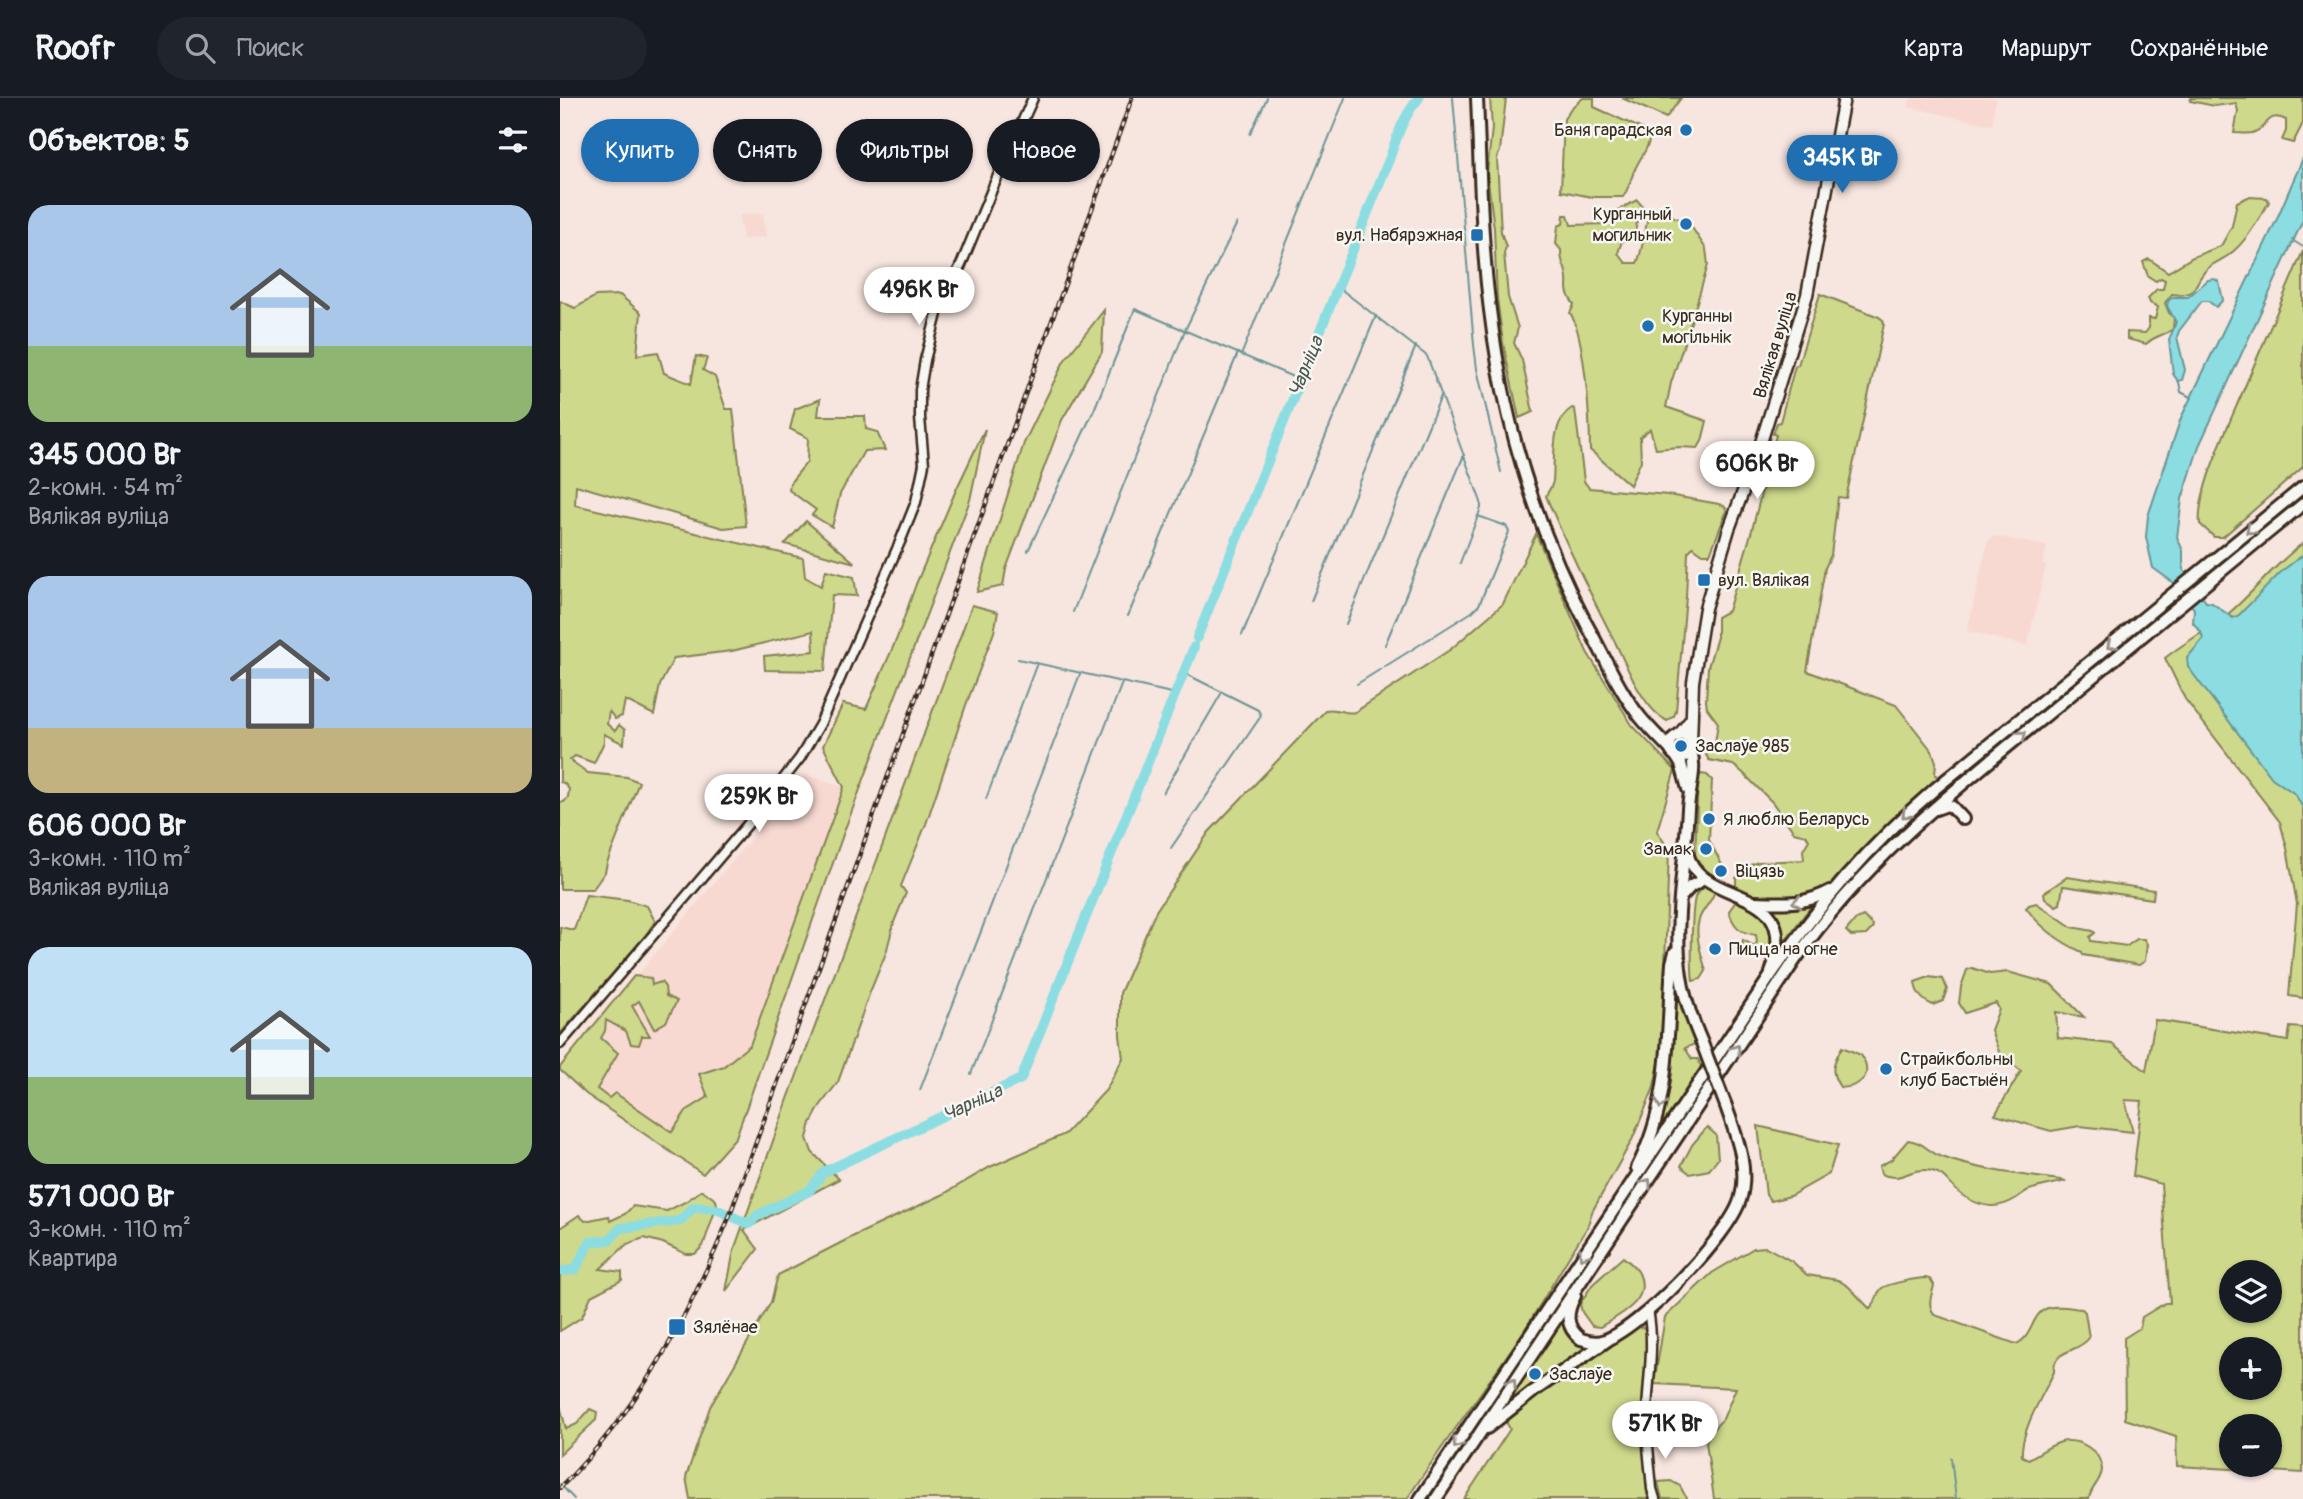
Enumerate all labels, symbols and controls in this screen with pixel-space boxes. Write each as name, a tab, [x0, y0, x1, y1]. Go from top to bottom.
search box	[157, 17, 647, 80]
text: Roofr	[35, 28, 115, 69]
icon: search	[181, 29, 219, 67]
text: Поиск	[237, 32, 305, 64]
text: Карта	[1904, 34, 1963, 63]
text: Маршрут	[2001, 34, 2092, 63]
text: Сохранённые	[2130, 34, 2268, 63]
chip: Купить	[581, 119, 699, 182]
chip: Снять	[713, 119, 822, 182]
chip: Фильтры	[836, 119, 973, 182]
chip: Новое	[987, 119, 1100, 182]
place label: Баня гарадская	[1554, 119, 1672, 142]
icon: filters	[494, 121, 532, 159]
text: Объектов: 5	[28, 122, 190, 159]
marker: Баня гарадская	[1678, 122, 1694, 138]
pin: 345K Br	[1777, 136, 1907, 195]
text: 345K Br	[1803, 143, 1881, 172]
place label: Курганный могильник	[1592, 203, 1672, 247]
marker: Курганный могильник	[1678, 216, 1694, 232]
place label: вул. Набярэжная	[1336, 224, 1463, 247]
marker: вул. Набярэжная	[1469, 227, 1485, 243]
icon: home	[217, 250, 343, 376]
pin: 496K Br	[854, 268, 984, 327]
text: 496K Br	[880, 275, 958, 304]
street label: Вялікая вуліца	[1748, 289, 1803, 401]
place label: Курганны могільнік	[1662, 305, 1733, 349]
marker: Курганны могільнік	[1640, 318, 1656, 334]
water label: Чарніца	[1283, 332, 1329, 400]
text: 345 000 Br	[28, 436, 181, 473]
pin: 606K Br	[1692, 442, 1822, 501]
text: 606K Br	[1716, 449, 1798, 478]
text: 2-комн. · 54 m²	[28, 473, 183, 502]
text: Вялікая вуліца	[28, 502, 169, 531]
one-way arrow	[2246, 522, 2259, 534]
place label: вул. Вялікая	[1718, 569, 1809, 592]
marker: вул. Вялікая	[1696, 572, 1712, 588]
icon: home	[217, 621, 343, 747]
one-way arrow	[2107, 637, 2119, 650]
one-way arrow	[2014, 731, 2026, 744]
place label: Заслаўе 985	[1695, 735, 1790, 758]
marker: Заслаўе 985	[1673, 738, 1689, 754]
pin: 259K Br	[694, 774, 824, 834]
text: 259K Br	[720, 782, 798, 811]
one-way arrow	[1901, 806, 1914, 819]
text: 606 000 Br	[28, 807, 186, 844]
place label: Я люблю Беларусь	[1723, 808, 1870, 831]
marker: Я люблю Беларусь	[1701, 811, 1717, 827]
place label: Замак	[1643, 838, 1692, 861]
marker: Замак	[1698, 841, 1714, 857]
text: 3-комн. · 110 m²	[28, 844, 191, 873]
place label: Віцязь	[1735, 860, 1785, 883]
marker: Віцязь	[1713, 863, 1729, 879]
text: Вялікая вуліца	[28, 873, 169, 902]
one-way arrow	[1791, 894, 1802, 909]
place label: Пицца на огне	[1729, 938, 1838, 961]
marker: Пицца на огне	[1707, 941, 1723, 957]
icon: home	[217, 992, 343, 1118]
one-way arrow	[1728, 1044, 1740, 1057]
place label: Страйкбольны клуб Бастыён	[1900, 1048, 2013, 1092]
marker: Страйкбольны клуб Бастыён	[1878, 1061, 1894, 1077]
water label: Чарніца	[939, 1078, 1007, 1127]
one-way arrow	[1654, 1098, 1669, 1110]
text: 571 000 Br	[28, 1178, 174, 1215]
one-way arrow	[1639, 1178, 1651, 1191]
text: 3-комн. · 110 m²	[28, 1215, 191, 1244]
text: Квартира	[28, 1244, 117, 1273]
one-way arrow	[1578, 1248, 1591, 1261]
map controls	[2219, 1260, 2282, 1477]
button: layers	[2219, 1260, 2282, 1323]
place label: Зялёнае	[693, 1316, 758, 1339]
marker: Зялёнае	[667, 1317, 687, 1337]
button: +	[2219, 1337, 2282, 1400]
place label: Заслаўе	[1549, 1363, 1612, 1386]
marker: Заслаўе	[1527, 1366, 1543, 1382]
one-way arrow	[1504, 1378, 1517, 1391]
pin: 571K Br	[1600, 1402, 1730, 1461]
text: 571K Br	[1628, 1409, 1702, 1438]
button: −	[2219, 1414, 2282, 1477]
one-way arrow	[1452, 1437, 1465, 1450]

